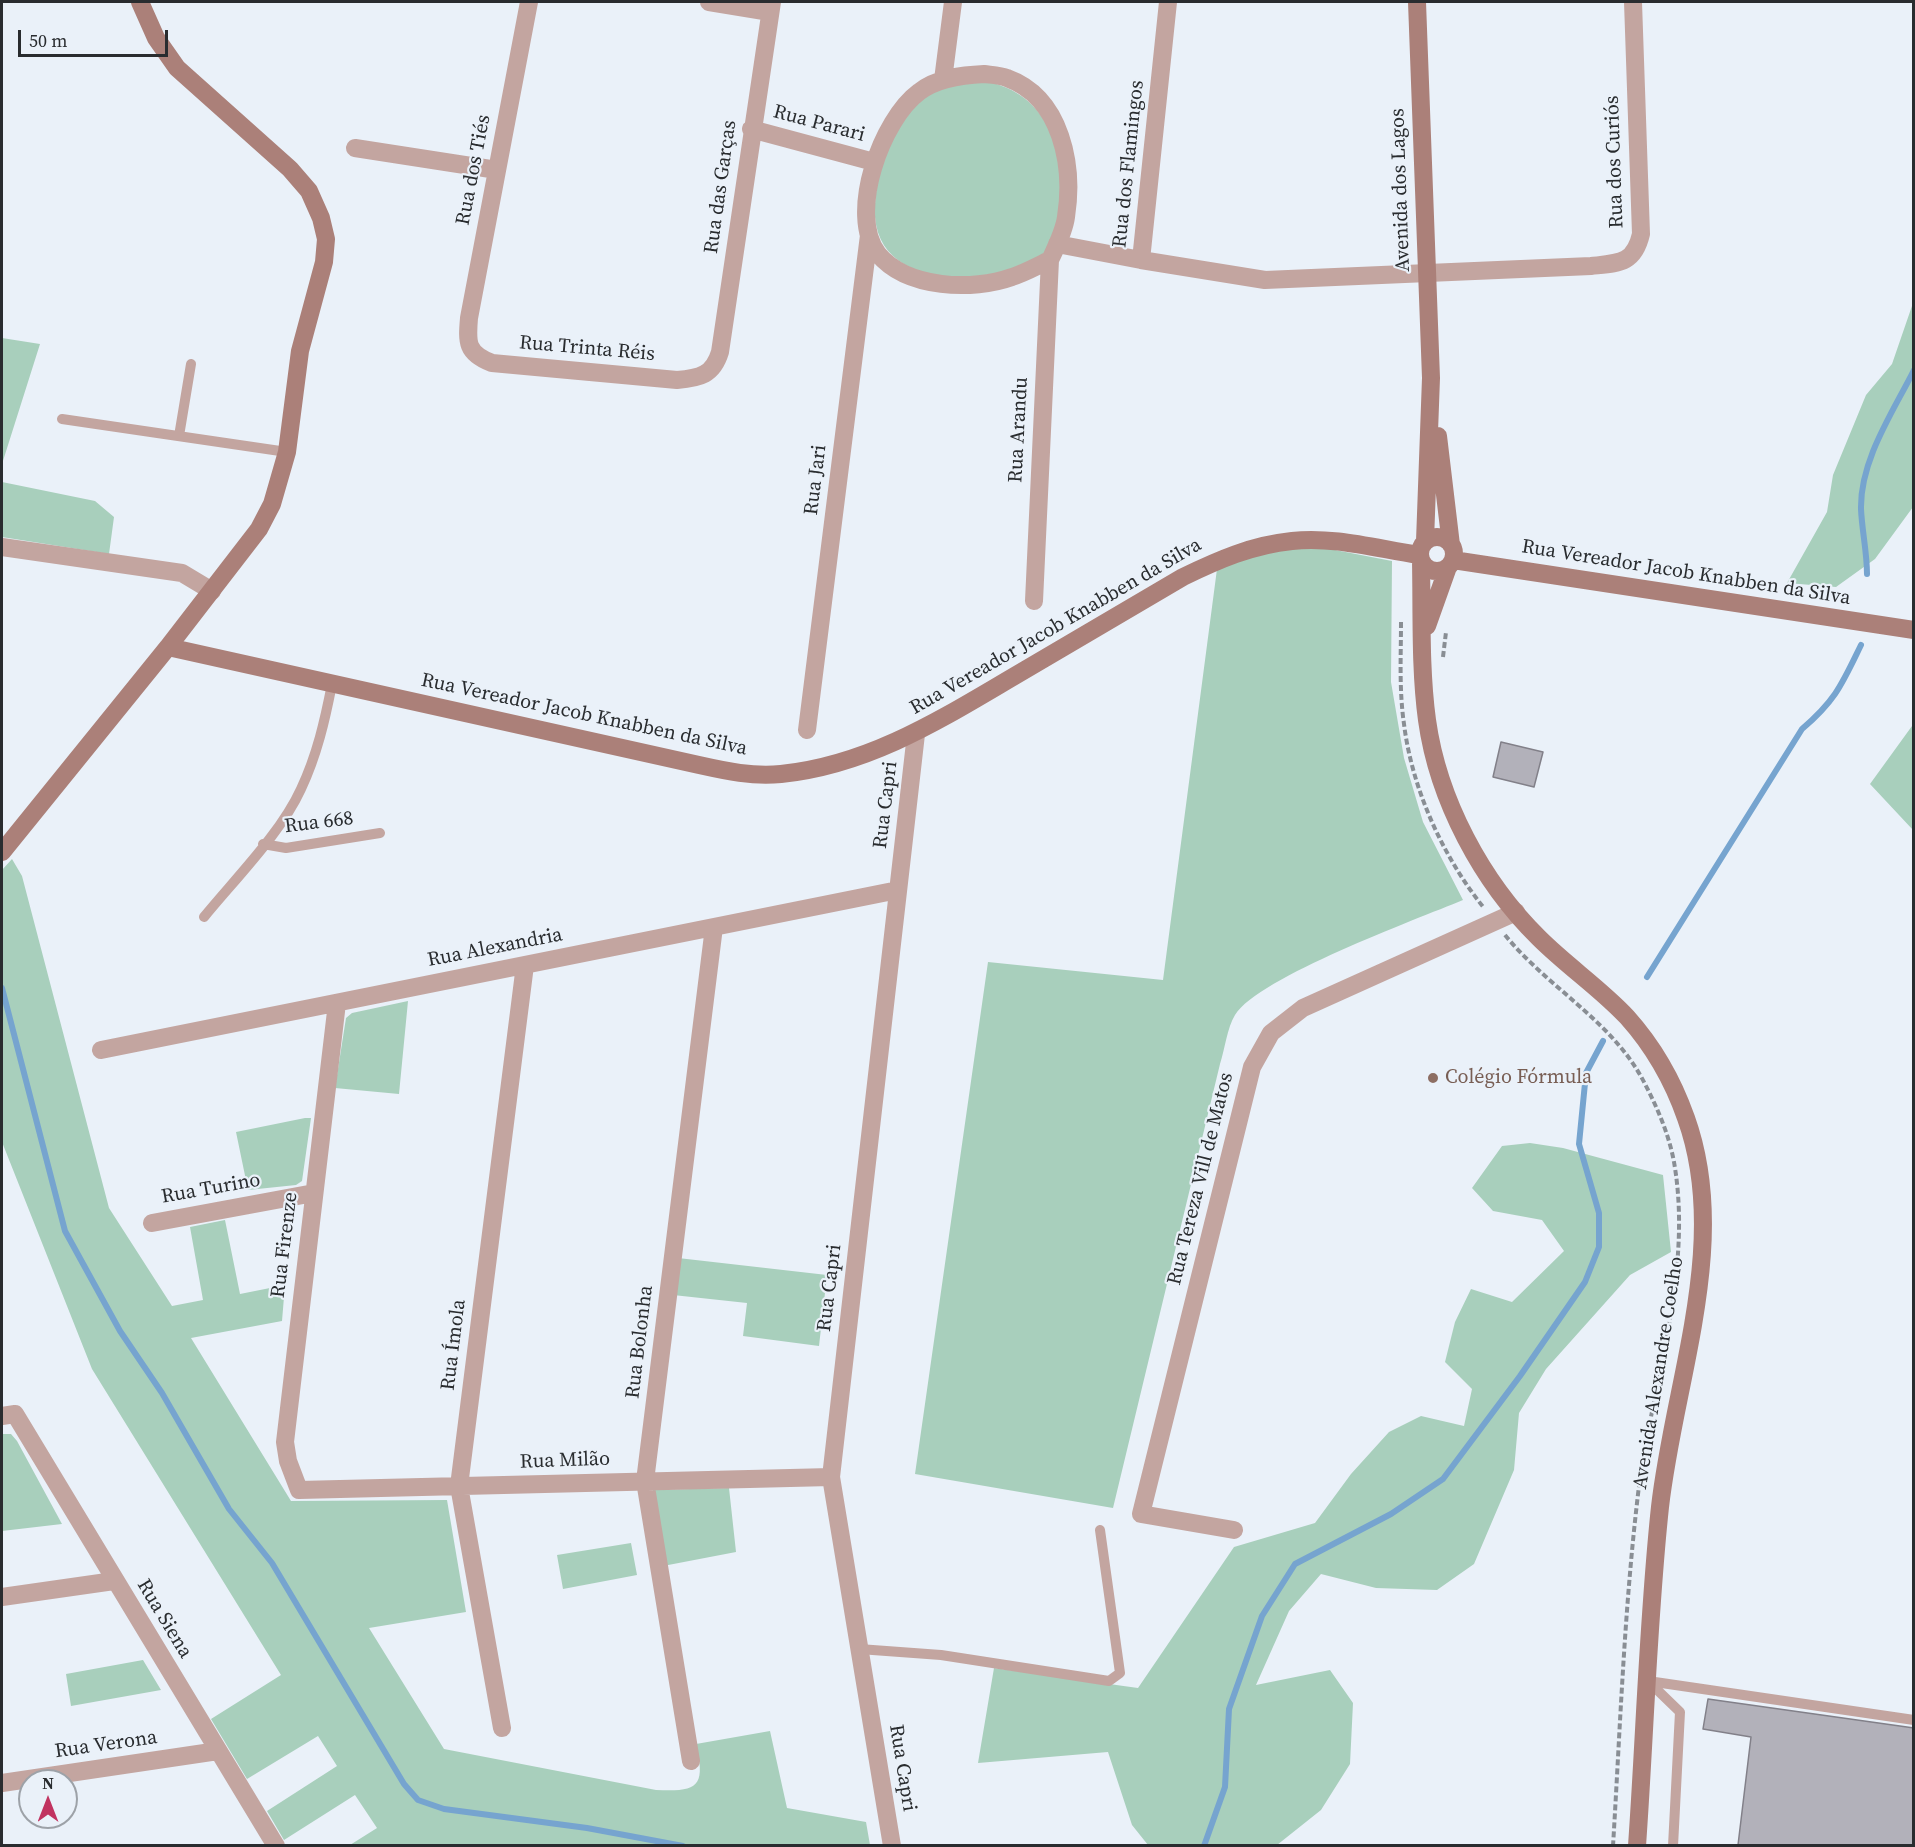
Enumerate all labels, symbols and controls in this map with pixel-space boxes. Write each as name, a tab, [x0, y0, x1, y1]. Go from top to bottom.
scale bar	[21, 18, 171, 56]
text: 50 m	[29, 28, 67, 53]
street label: Rua dos Flamingos	[1108, 79, 1150, 249]
street label: Rua dos Curiós	[1601, 95, 1629, 229]
street label: Rua Parari	[771, 100, 867, 148]
street label: Avenida dos Lagos	[1386, 108, 1416, 272]
street label: Rua dos Tiés	[452, 113, 496, 227]
street label: Rua das Garças	[700, 119, 742, 255]
street label: Rua Trinta Réis	[518, 331, 656, 367]
street label: Rua Arandu	[1004, 377, 1034, 483]
street label: Rua Jari	[800, 443, 832, 517]
street label: Rua Vereador Jacob Knabben da Silva	[906, 533, 1206, 721]
street label: Rua Vereador Jacob Knabben da Silva	[1520, 535, 1852, 611]
street label: Rua Vereador Jacob Knabben da Silva	[419, 669, 749, 761]
street label: Rua Capri	[869, 760, 903, 850]
street label: Rua 668	[283, 807, 355, 839]
street label: Rua Alexandria	[425, 923, 565, 973]
place label: Colégio Fórmula	[1445, 1066, 1592, 1090]
street label: Rua Tereza Vill de Matos	[1163, 1070, 1239, 1288]
marker: Colégio Fórmula	[1426, 1071, 1440, 1085]
street label: Rua Turino	[160, 1168, 262, 1210]
street label: Rua Firenze	[267, 1191, 303, 1299]
street label: Rua Capri	[813, 1243, 847, 1333]
street label: Avenida Alexandre Coelho	[1629, 1255, 1689, 1491]
street label: Rua Bolonha	[621, 1284, 659, 1400]
street label: Rua Ímola	[437, 1298, 471, 1392]
street label: Rua Milão	[519, 1447, 611, 1475]
street label: Rua Siena	[131, 1575, 197, 1663]
street label: Rua Capri	[883, 1723, 921, 1813]
street label: Rua Verona	[53, 1726, 159, 1764]
north arrow	[18, 1769, 78, 1829]
text: N	[42, 1772, 54, 1794]

